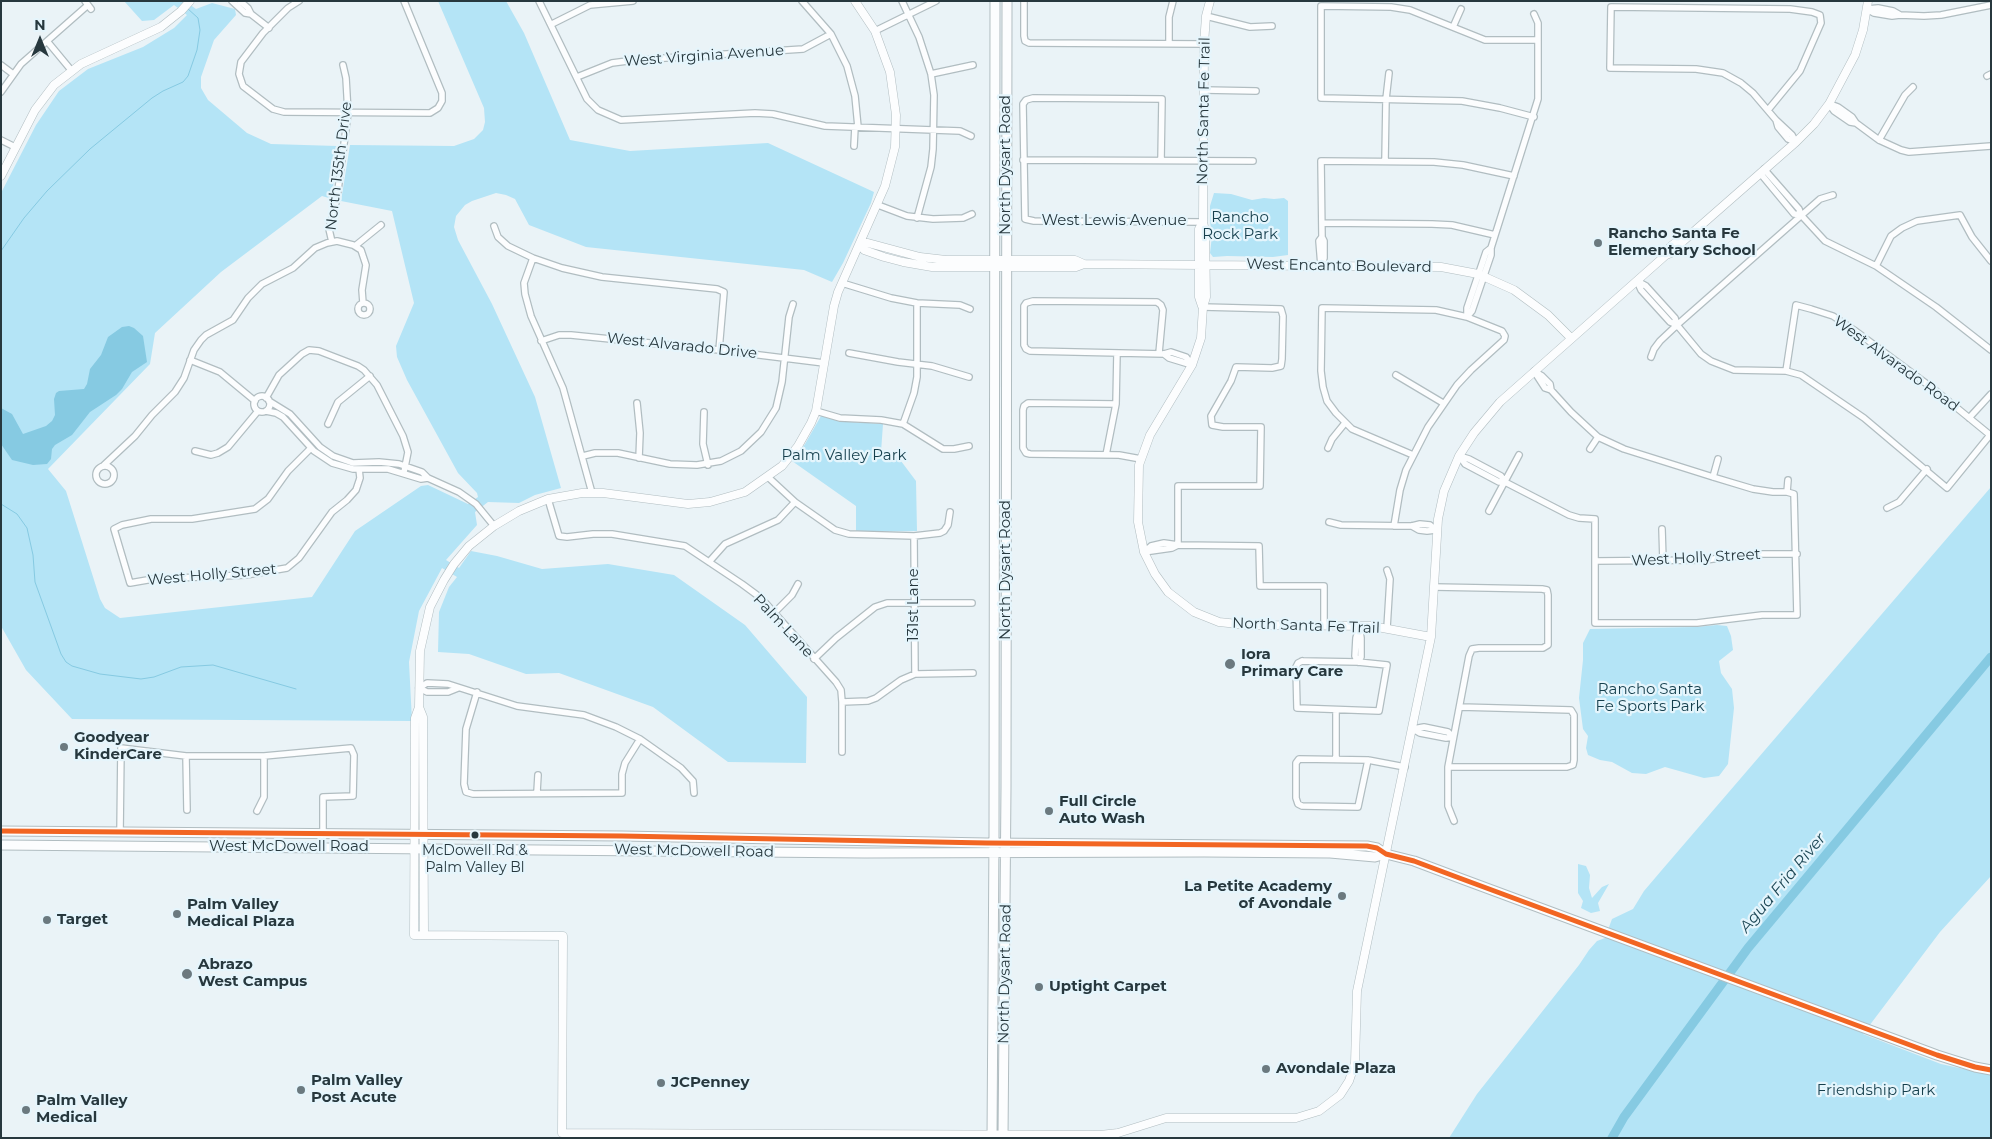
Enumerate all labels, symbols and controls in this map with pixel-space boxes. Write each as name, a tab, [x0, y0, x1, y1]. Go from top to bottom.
north arrow	[15, 15, 65, 65]
text: N	[34, 16, 46, 34]
street label: North Santa Fe Trail	[1194, 37, 1214, 185]
street label: West Virginia Avenue	[623, 41, 785, 71]
street label: North Dysart Road	[997, 95, 1015, 235]
street label: North 135th Drive	[322, 101, 356, 231]
park label: Rancho Rock Park	[1202, 209, 1278, 244]
street label: West Lewis Avenue	[1042, 212, 1186, 230]
place label: Rancho Santa Fe Elementary School	[1608, 225, 1756, 260]
marker: Rancho Santa Fe Elementary School	[1592, 237, 1604, 249]
street label: West Encanto Boulevard	[1246, 255, 1432, 277]
street label: West Alvarado Road	[1830, 312, 1962, 416]
street label: West Alvarado Drive	[606, 329, 758, 363]
park label: Palm Valley Park	[781, 447, 907, 465]
street label: North Dysart Road	[997, 500, 1015, 640]
street label: West Holly Street	[1631, 546, 1761, 570]
street label: West Holly Street	[147, 560, 277, 590]
street label: 131st Lane	[905, 568, 923, 642]
street label: Palm Lane	[749, 591, 817, 661]
street label: North Santa Fe Trail	[1232, 614, 1380, 638]
place label: Iora Primary Care	[1241, 646, 1343, 681]
marker: Iora Primary Care	[1223, 657, 1237, 671]
park label: Rancho Santa Fe Sports Park	[1596, 681, 1704, 716]
place label: Goodyear KinderCare	[74, 729, 162, 764]
marker: Goodyear KinderCare	[58, 741, 70, 753]
place label: Full Circle Auto Wash	[1059, 793, 1145, 828]
marker: Full Circle Auto Wash	[1043, 805, 1055, 817]
water label: Agua Fria River	[1736, 829, 1830, 937]
marker: McDowell Rd & Palm Valley Bl	[470, 830, 480, 840]
street label: West McDowell Road	[209, 838, 369, 856]
street label: West McDowell Road	[614, 841, 774, 861]
place label: McDowell Rd & Palm Valley Bl	[422, 843, 528, 876]
place label: La Petite Academy of Avondale	[1184, 878, 1332, 913]
marker: La Petite Academy of Avondale	[1336, 890, 1348, 902]
place label: Palm Valley Medical Plaza	[187, 896, 295, 931]
street label: North Dysart Road	[995, 904, 1015, 1044]
marker: Palm Valley Medical Plaza	[171, 908, 183, 920]
place label: Target	[57, 911, 108, 929]
marker: Target	[41, 914, 53, 926]
place label: Abrazo West Campus	[198, 956, 307, 991]
marker: Abrazo West Campus	[180, 967, 194, 981]
place label: Uptight Carpet	[1049, 978, 1167, 996]
marker: Uptight Carpet	[1033, 981, 1045, 993]
place label: Avondale Plaza	[1276, 1060, 1396, 1078]
marker: Avondale Plaza	[1260, 1063, 1272, 1075]
place label: Palm Valley Post Acute	[311, 1072, 403, 1107]
place label: JCPenney	[671, 1074, 749, 1092]
marker: JCPenney	[655, 1077, 667, 1089]
park label: Friendship Park	[1817, 1082, 1935, 1100]
marker: Palm Valley Post Acute	[295, 1084, 307, 1096]
place label: Palm Valley Medical	[36, 1092, 128, 1127]
marker: Palm Valley Medical	[20, 1104, 32, 1116]

